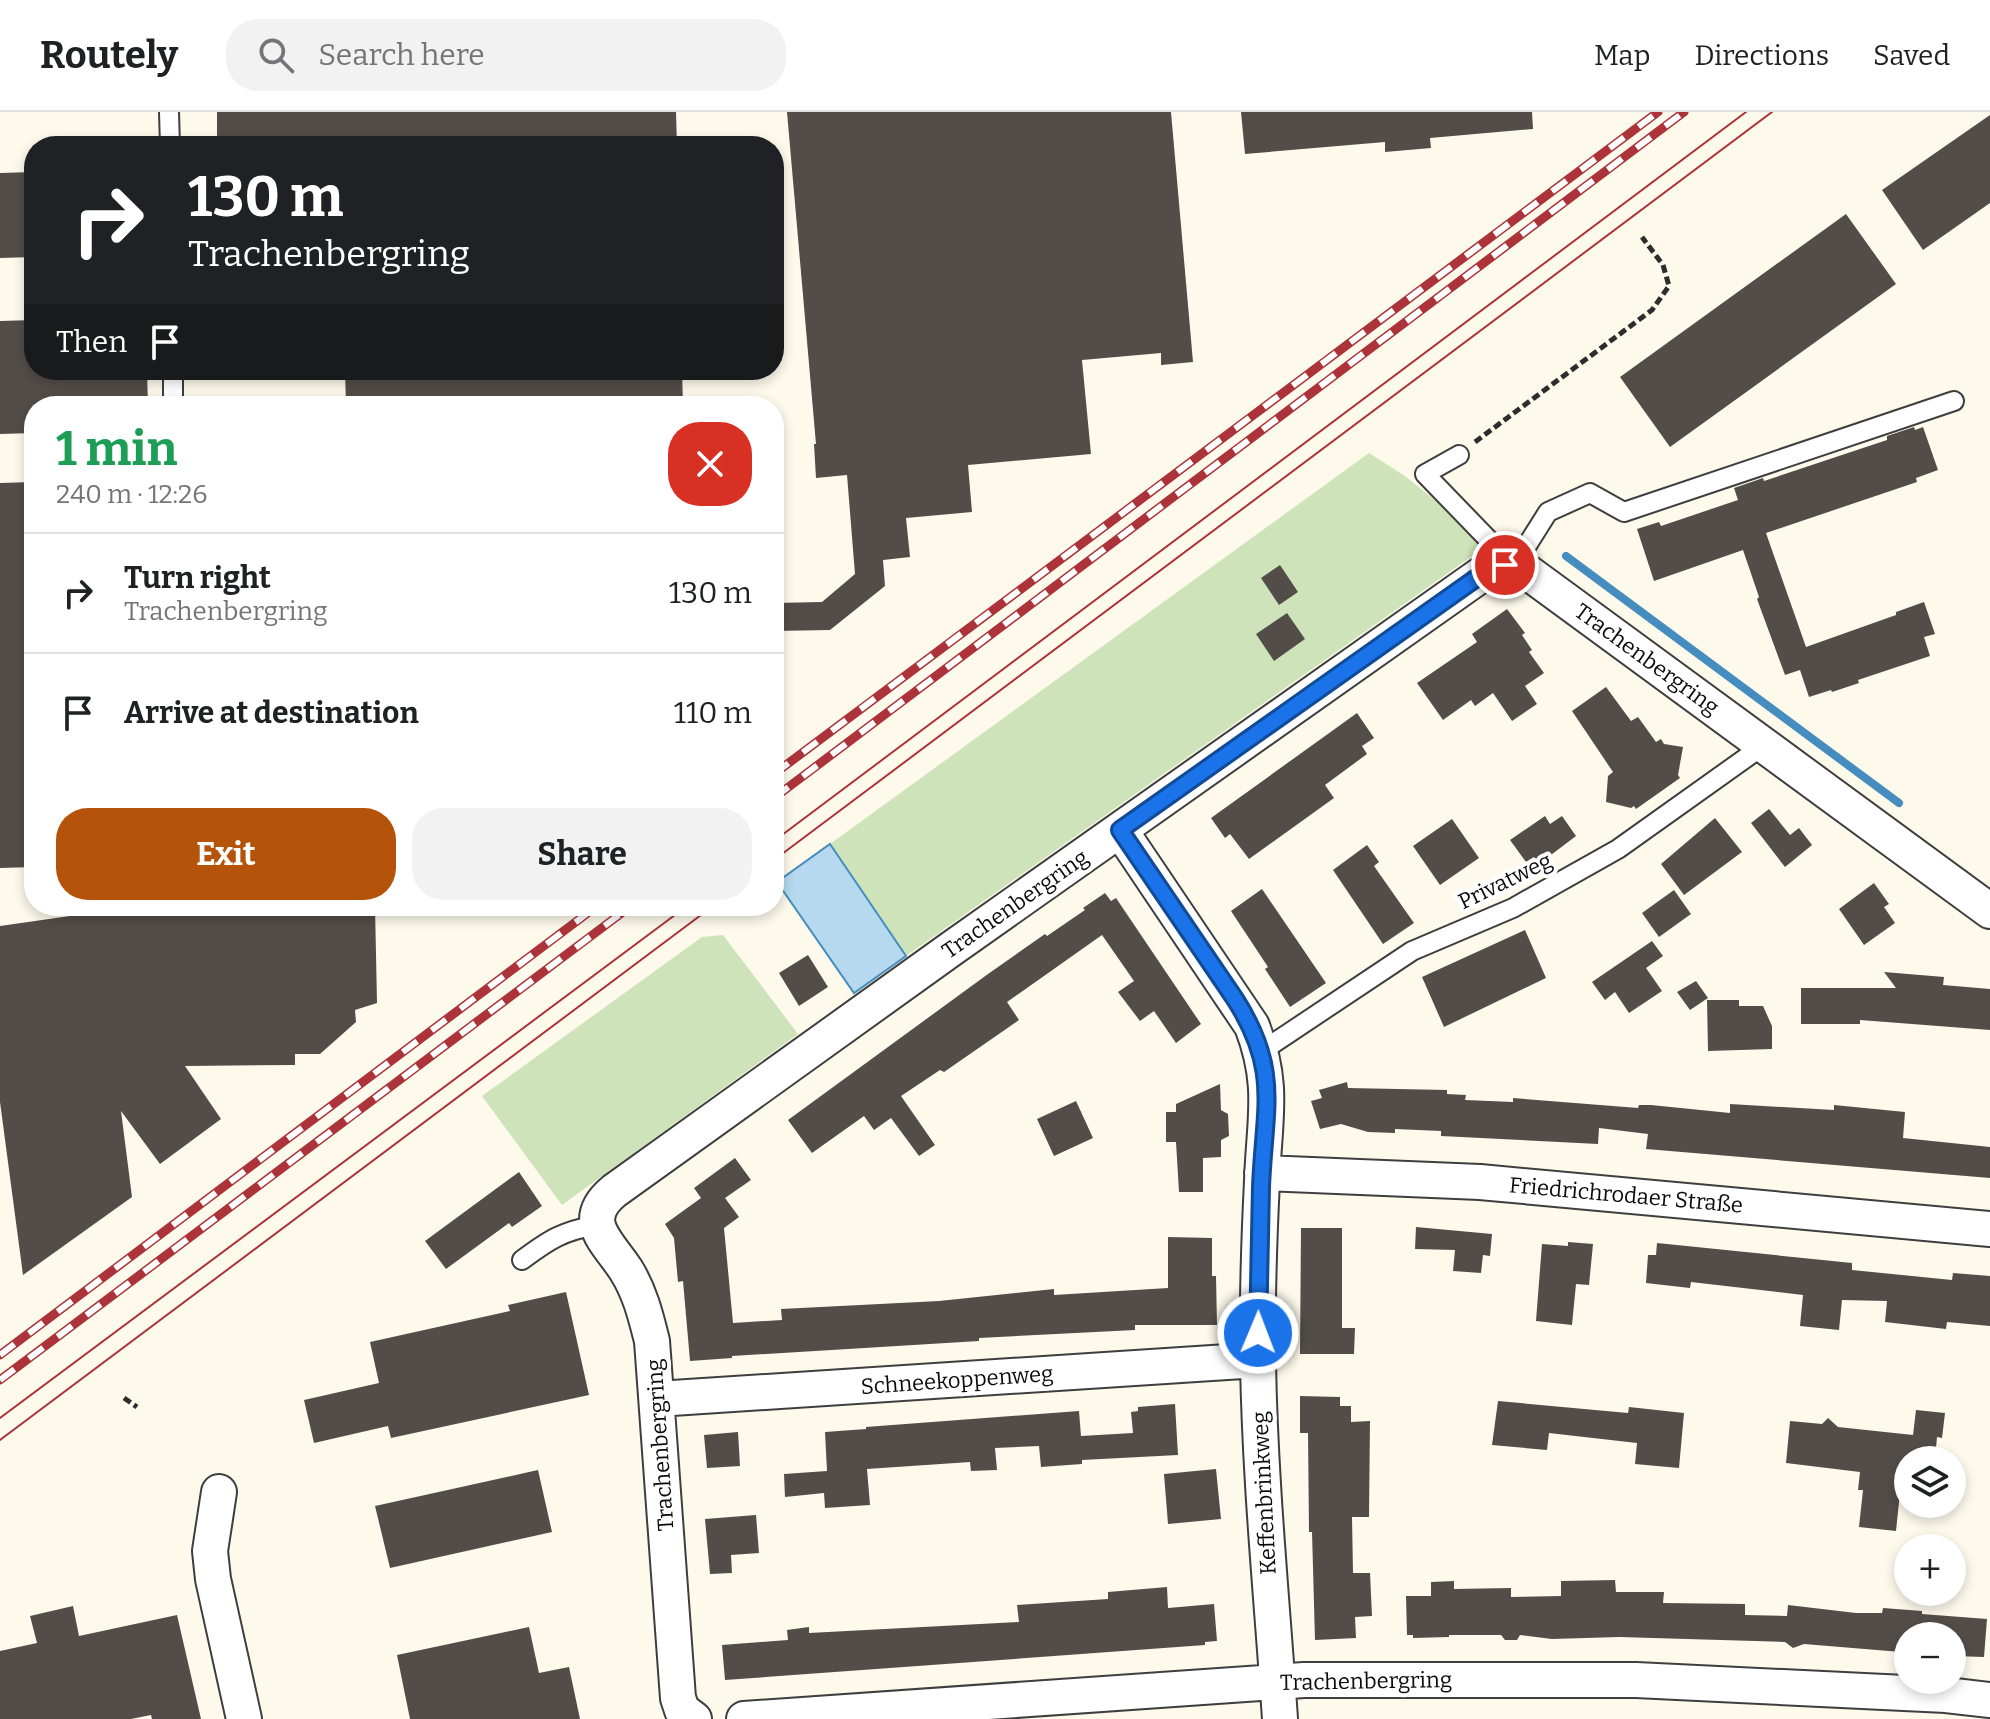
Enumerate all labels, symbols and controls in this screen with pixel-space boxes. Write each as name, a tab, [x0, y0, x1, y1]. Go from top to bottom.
search box	[226, 19, 786, 91]
text: Routely	[40, 32, 178, 78]
icon: search	[254, 33, 298, 77]
text: Search here	[318, 37, 485, 73]
text: Map	[1594, 39, 1650, 72]
text: Directions	[1694, 39, 1829, 72]
text: Saved	[1873, 39, 1950, 72]
text: 130 m	[188, 164, 344, 231]
icon: right	[56, 168, 160, 272]
text: Trachenbergring	[188, 232, 470, 276]
icon: arrive	[143, 320, 187, 364]
text: Then	[56, 324, 127, 360]
text: 1 min	[56, 420, 177, 478]
button: close	[668, 422, 752, 506]
text: 240 m · 12:26	[56, 479, 207, 510]
pin	[1471, 531, 1539, 599]
icon: arrive	[1483, 543, 1527, 587]
text: Turn right	[124, 560, 271, 596]
icon: right	[56, 571, 100, 615]
text: 130 m	[669, 575, 752, 611]
text: Trachenbergring	[124, 596, 328, 627]
street label: Trachenbergring	[1569, 597, 1725, 721]
icon: arrive	[56, 691, 100, 735]
text: Arrive at destination	[124, 695, 419, 731]
text: 110 m	[674, 695, 752, 731]
button: Exit	[56, 808, 396, 900]
button: Share	[412, 808, 752, 900]
street label: Trachenbergring	[937, 844, 1093, 964]
street label: Privatweg	[1454, 847, 1556, 915]
street label: Friedrichrodaer Straße	[1508, 1171, 1744, 1219]
position arrow	[1216, 1291, 1300, 1375]
street label: Trachenbergring	[641, 1358, 679, 1532]
street label: Schneekoppenweg	[860, 1360, 1054, 1400]
street label: Keffenbrinkweg	[1246, 1411, 1282, 1575]
map controls	[1894, 1446, 1966, 1694]
button: layers	[1894, 1446, 1966, 1518]
button: +	[1894, 1534, 1966, 1606]
button: −	[1894, 1622, 1966, 1694]
street label: Trachenbergring	[1280, 1666, 1452, 1696]

